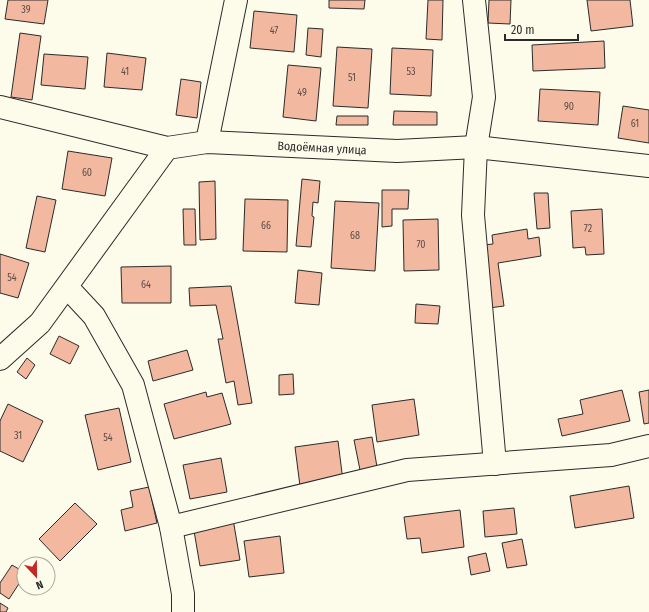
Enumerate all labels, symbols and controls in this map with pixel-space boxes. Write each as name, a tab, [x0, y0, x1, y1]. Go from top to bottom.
house number: 39	[21, 4, 31, 16]
scale bar	[505, 16, 578, 42]
text: 20 m	[511, 23, 535, 37]
house number: 47	[270, 25, 278, 37]
house number: 41	[121, 66, 129, 78]
house number: 53	[406, 66, 416, 78]
house number: 51	[348, 72, 356, 84]
house number: 49	[297, 87, 307, 99]
house number: 90	[564, 101, 574, 113]
house number: 61	[631, 118, 639, 130]
street label: Водоёмная улица	[277, 139, 367, 157]
house number: 60	[82, 167, 92, 179]
house number: 66	[261, 220, 271, 232]
house number: 72	[584, 223, 593, 235]
house number: 68	[350, 230, 360, 242]
house number: 70	[416, 239, 426, 251]
house number: 54	[7, 272, 17, 284]
house number: 64	[141, 279, 151, 291]
house number: 31	[14, 430, 22, 442]
house number: 54	[103, 432, 113, 444]
north arrow	[16, 556, 56, 596]
text: N	[34, 578, 45, 592]

